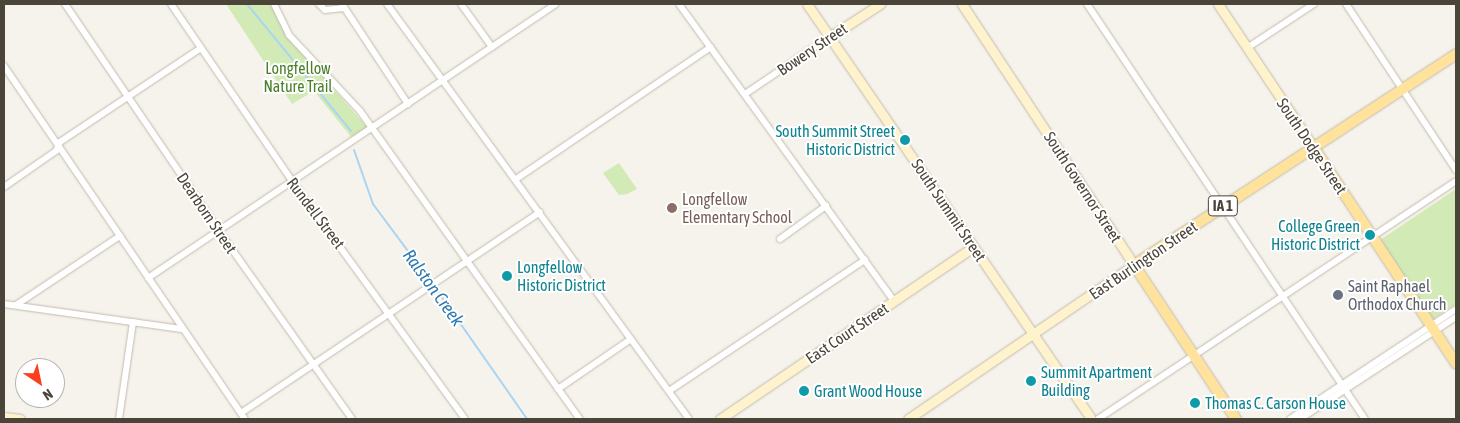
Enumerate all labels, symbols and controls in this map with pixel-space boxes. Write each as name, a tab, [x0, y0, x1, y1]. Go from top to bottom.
street label: Bowery Street	[773, 19, 851, 79]
park label: Longfellow Nature Trail	[263, 58, 333, 96]
street label: South Dodge Street	[1273, 94, 1351, 198]
place label: South Summit Street Historic District	[775, 121, 895, 159]
street label: South Governor Street	[1040, 128, 1126, 246]
marker: South Summit Street Historic District	[899, 134, 911, 146]
street label: South Summit Street	[908, 155, 990, 265]
street label: Dearborn Street	[173, 169, 241, 257]
street label: Rundell Street	[283, 174, 349, 252]
place label: Longfellow Elementary School	[682, 189, 792, 227]
road number: IA 1	[1207, 194, 1239, 218]
marker: Longfellow Elementary School	[666, 202, 678, 214]
place label: College Green Historic District	[1271, 216, 1360, 254]
street label: East Burlington Street	[1085, 217, 1201, 303]
marker: College Green Historic District	[1364, 229, 1376, 241]
water label: Ralston Creek	[398, 245, 468, 331]
place label: Longfellow Historic District	[517, 257, 606, 295]
marker: Longfellow Historic District	[501, 270, 513, 282]
place label: Saint Raphael Orthodox Church	[1348, 276, 1446, 314]
marker: Saint Raphael Orthodox Church	[1332, 289, 1344, 301]
street label: East Court Street	[802, 298, 892, 368]
north arrow	[15, 358, 65, 408]
place label: Summit Apartment Building	[1041, 362, 1152, 400]
marker: Summit Apartment Building	[1025, 375, 1037, 387]
place label: Grant Wood House	[814, 381, 922, 401]
marker: Grant Wood House	[798, 385, 810, 397]
text: N	[40, 386, 56, 404]
place label: Thomas C. Carson House	[1205, 393, 1346, 413]
marker: Thomas C. Carson House	[1189, 397, 1201, 409]

